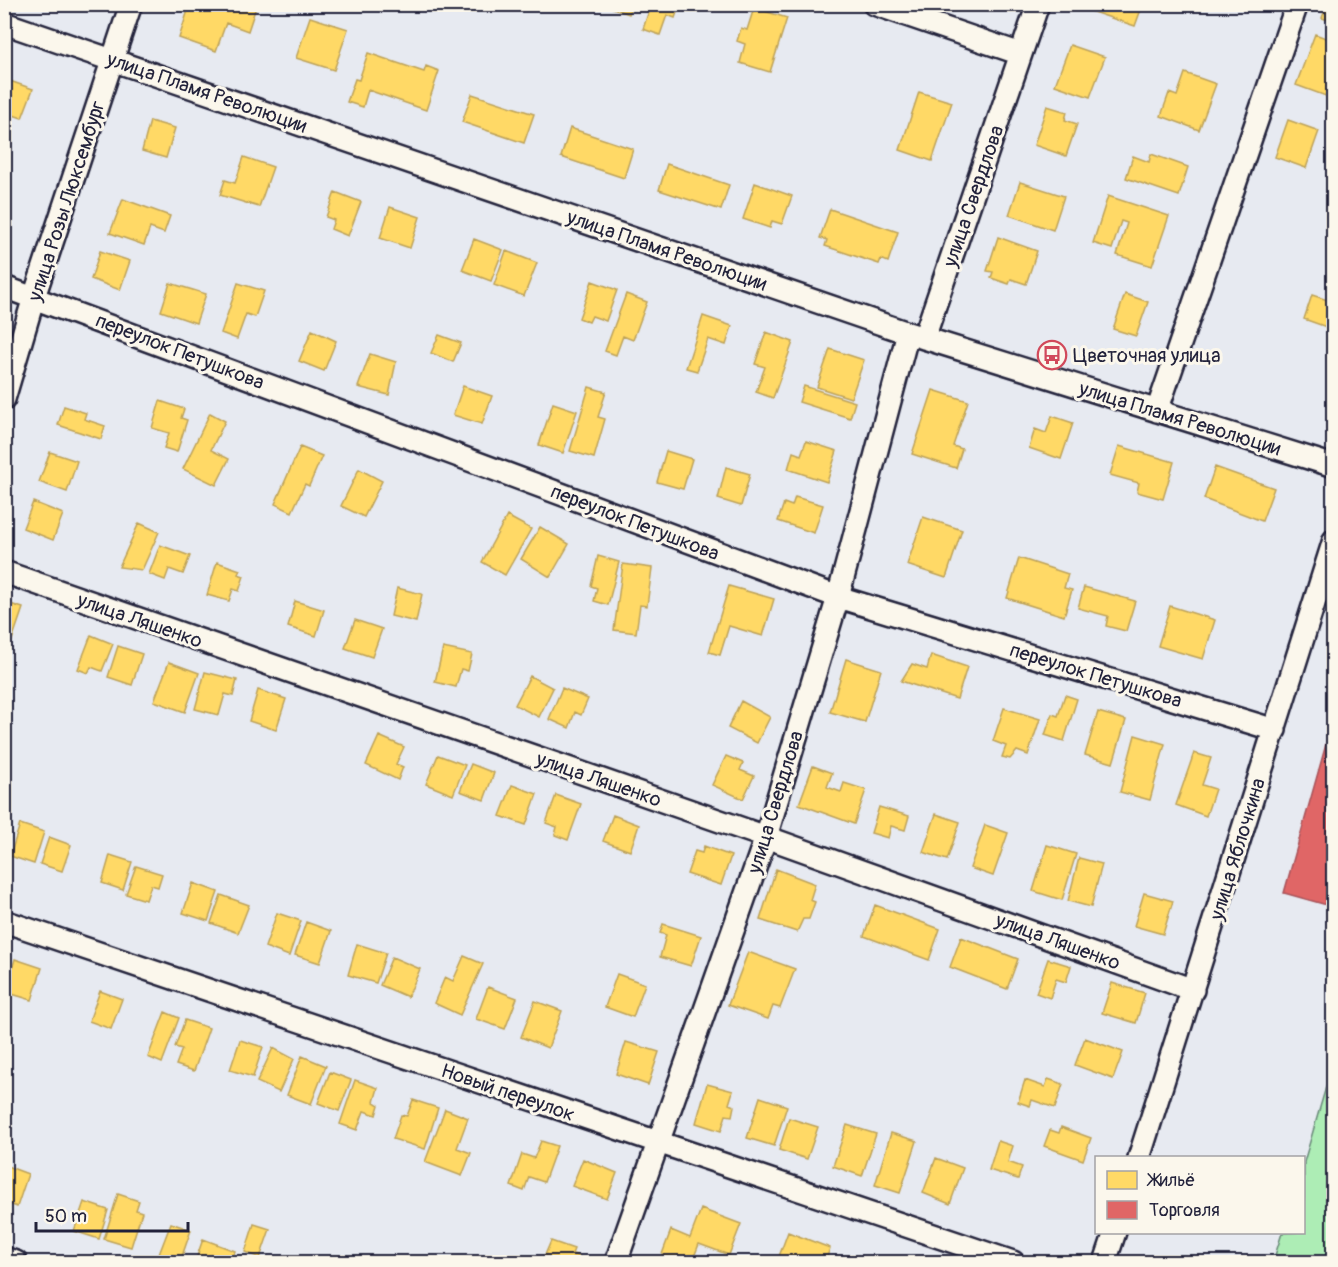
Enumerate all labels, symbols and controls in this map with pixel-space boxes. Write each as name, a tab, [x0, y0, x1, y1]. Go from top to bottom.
street label: улица Пламя Революции	[103, 46, 310, 138]
street label: улица Розы Люксембург	[22, 98, 111, 305]
street label: улица Свердлова	[937, 122, 1009, 271]
street label: улица Пламя Революции	[563, 204, 770, 296]
street label: переулок Петушкова	[92, 308, 268, 395]
bus stop icon: Цветочная улица	[1036, 339, 1068, 371]
place label: Цветочная улица	[1073, 343, 1221, 368]
street label: улица Пламя Революции	[1075, 376, 1284, 461]
street label: переулок Петушкова	[547, 479, 723, 566]
street label: улица Ляшенко	[73, 587, 206, 654]
street label: переулок Петушкова	[1007, 637, 1185, 714]
street label: улица Свердлова	[742, 728, 809, 878]
street label: улица Ляшенко	[532, 746, 665, 813]
street label: улица Яблочкина	[1204, 775, 1271, 924]
street label: улица Ляшенко	[991, 907, 1124, 976]
street label: Новый переулок	[438, 1058, 578, 1127]
legend	[1095, 1156, 1305, 1234]
text: Жильё	[1146, 1169, 1195, 1192]
scale bar	[36, 1195, 188, 1233]
text: Торговля	[1149, 1199, 1220, 1222]
text: 50 m	[45, 1205, 87, 1228]

